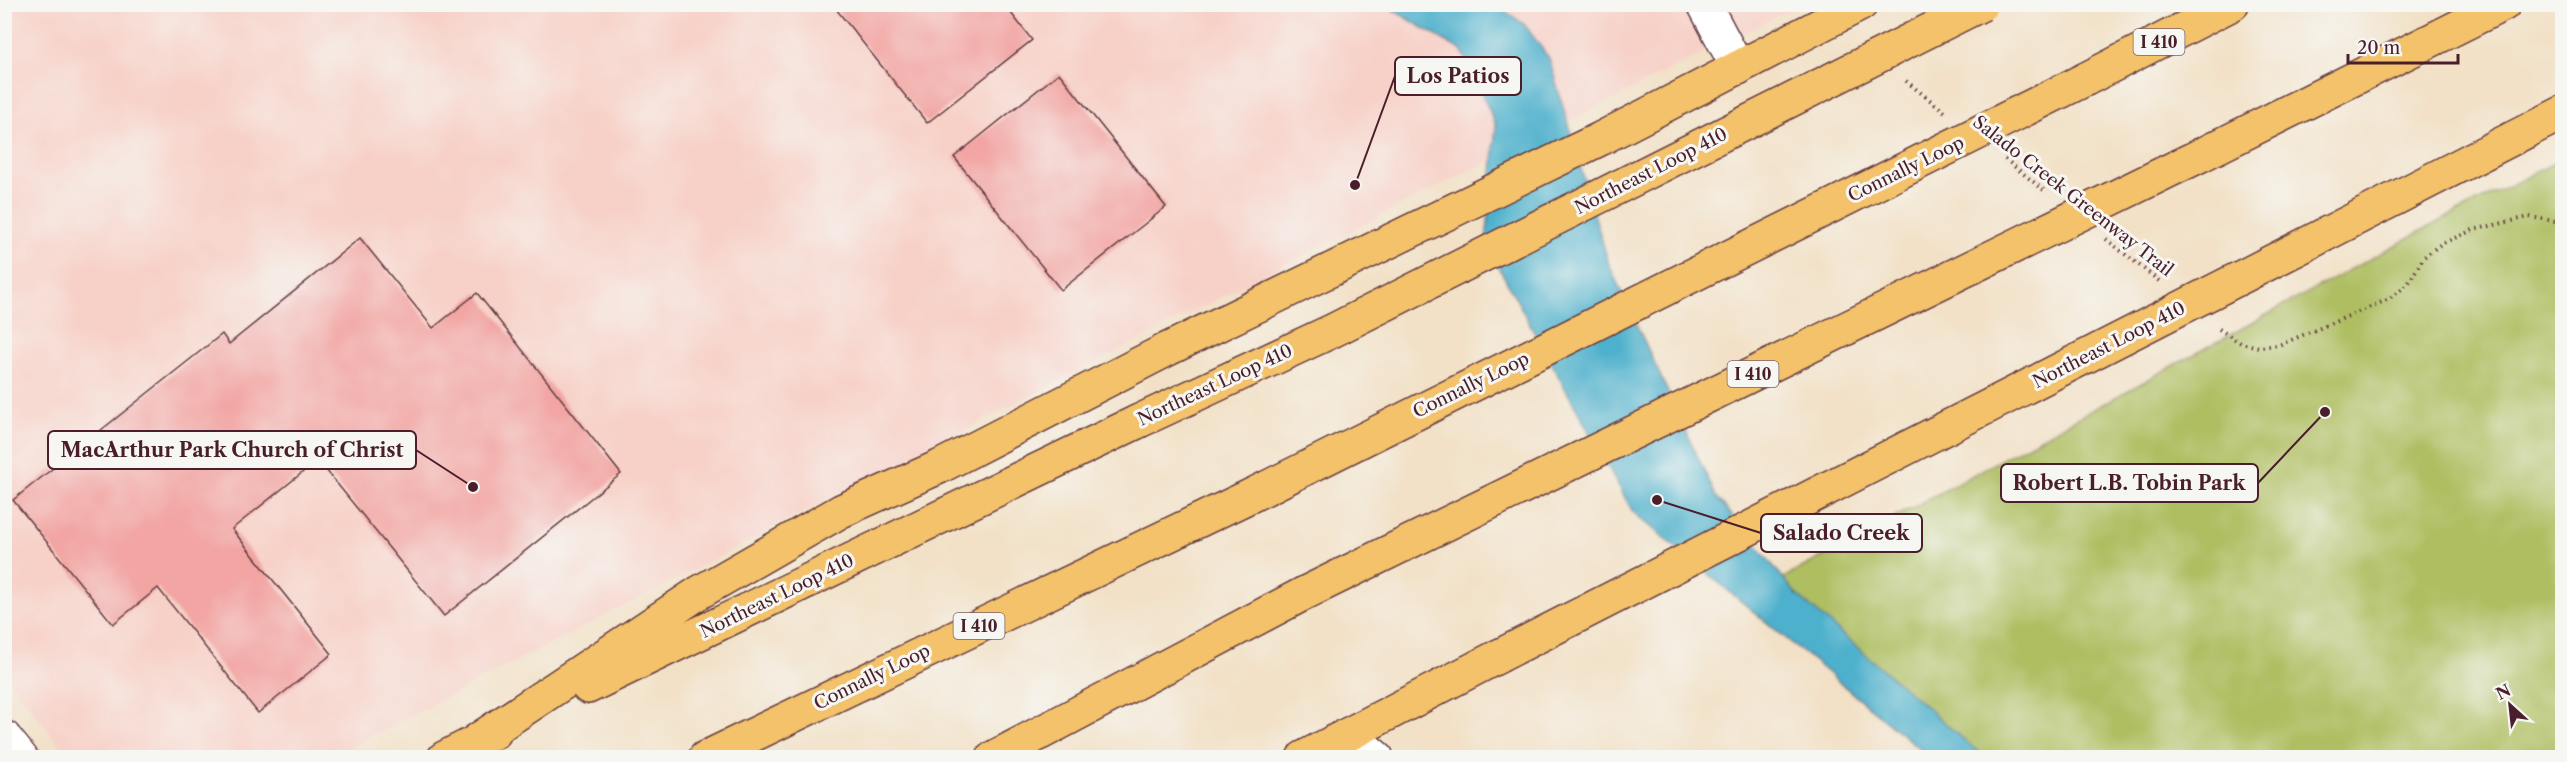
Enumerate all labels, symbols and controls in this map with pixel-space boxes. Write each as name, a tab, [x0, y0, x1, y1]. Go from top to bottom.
scale bar	[2348, 27, 2458, 65]
road number: I 410	[2134, 29, 2184, 55]
text: 20 m	[2357, 37, 2401, 59]
callout: Los Patios	[1395, 57, 1521, 95]
text: Los Patios	[1407, 64, 1509, 88]
street label: Salado Creek Greenway Trail	[1968, 111, 2178, 281]
street label: Northeast Loop 410	[1571, 123, 1731, 219]
street label: Connally Loop	[1844, 131, 1968, 207]
street label: Northeast Loop 410	[2029, 297, 2189, 393]
street label: Northeast Loop 410	[1134, 339, 1296, 431]
street label: Connally Loop	[1409, 347, 1533, 423]
road number: I 410	[1728, 361, 1778, 387]
callout: MacArthur Park Church of Christ	[48, 431, 416, 469]
text: MacArthur Park Church of Christ	[60, 438, 404, 462]
callout: Robert L.B. Tobin Park	[2001, 464, 2258, 502]
text: Robert L.B. Tobin Park	[2012, 471, 2246, 495]
callout: Salado Creek	[1761, 514, 1922, 552]
text: Salado Creek	[1773, 521, 1910, 545]
street label: Northeast Loop 410	[697, 549, 857, 643]
road number: I 410	[954, 613, 1004, 639]
street label: Connally Loop	[810, 639, 934, 715]
north arrow	[2480, 675, 2540, 735]
text: N	[2492, 680, 2514, 704]

